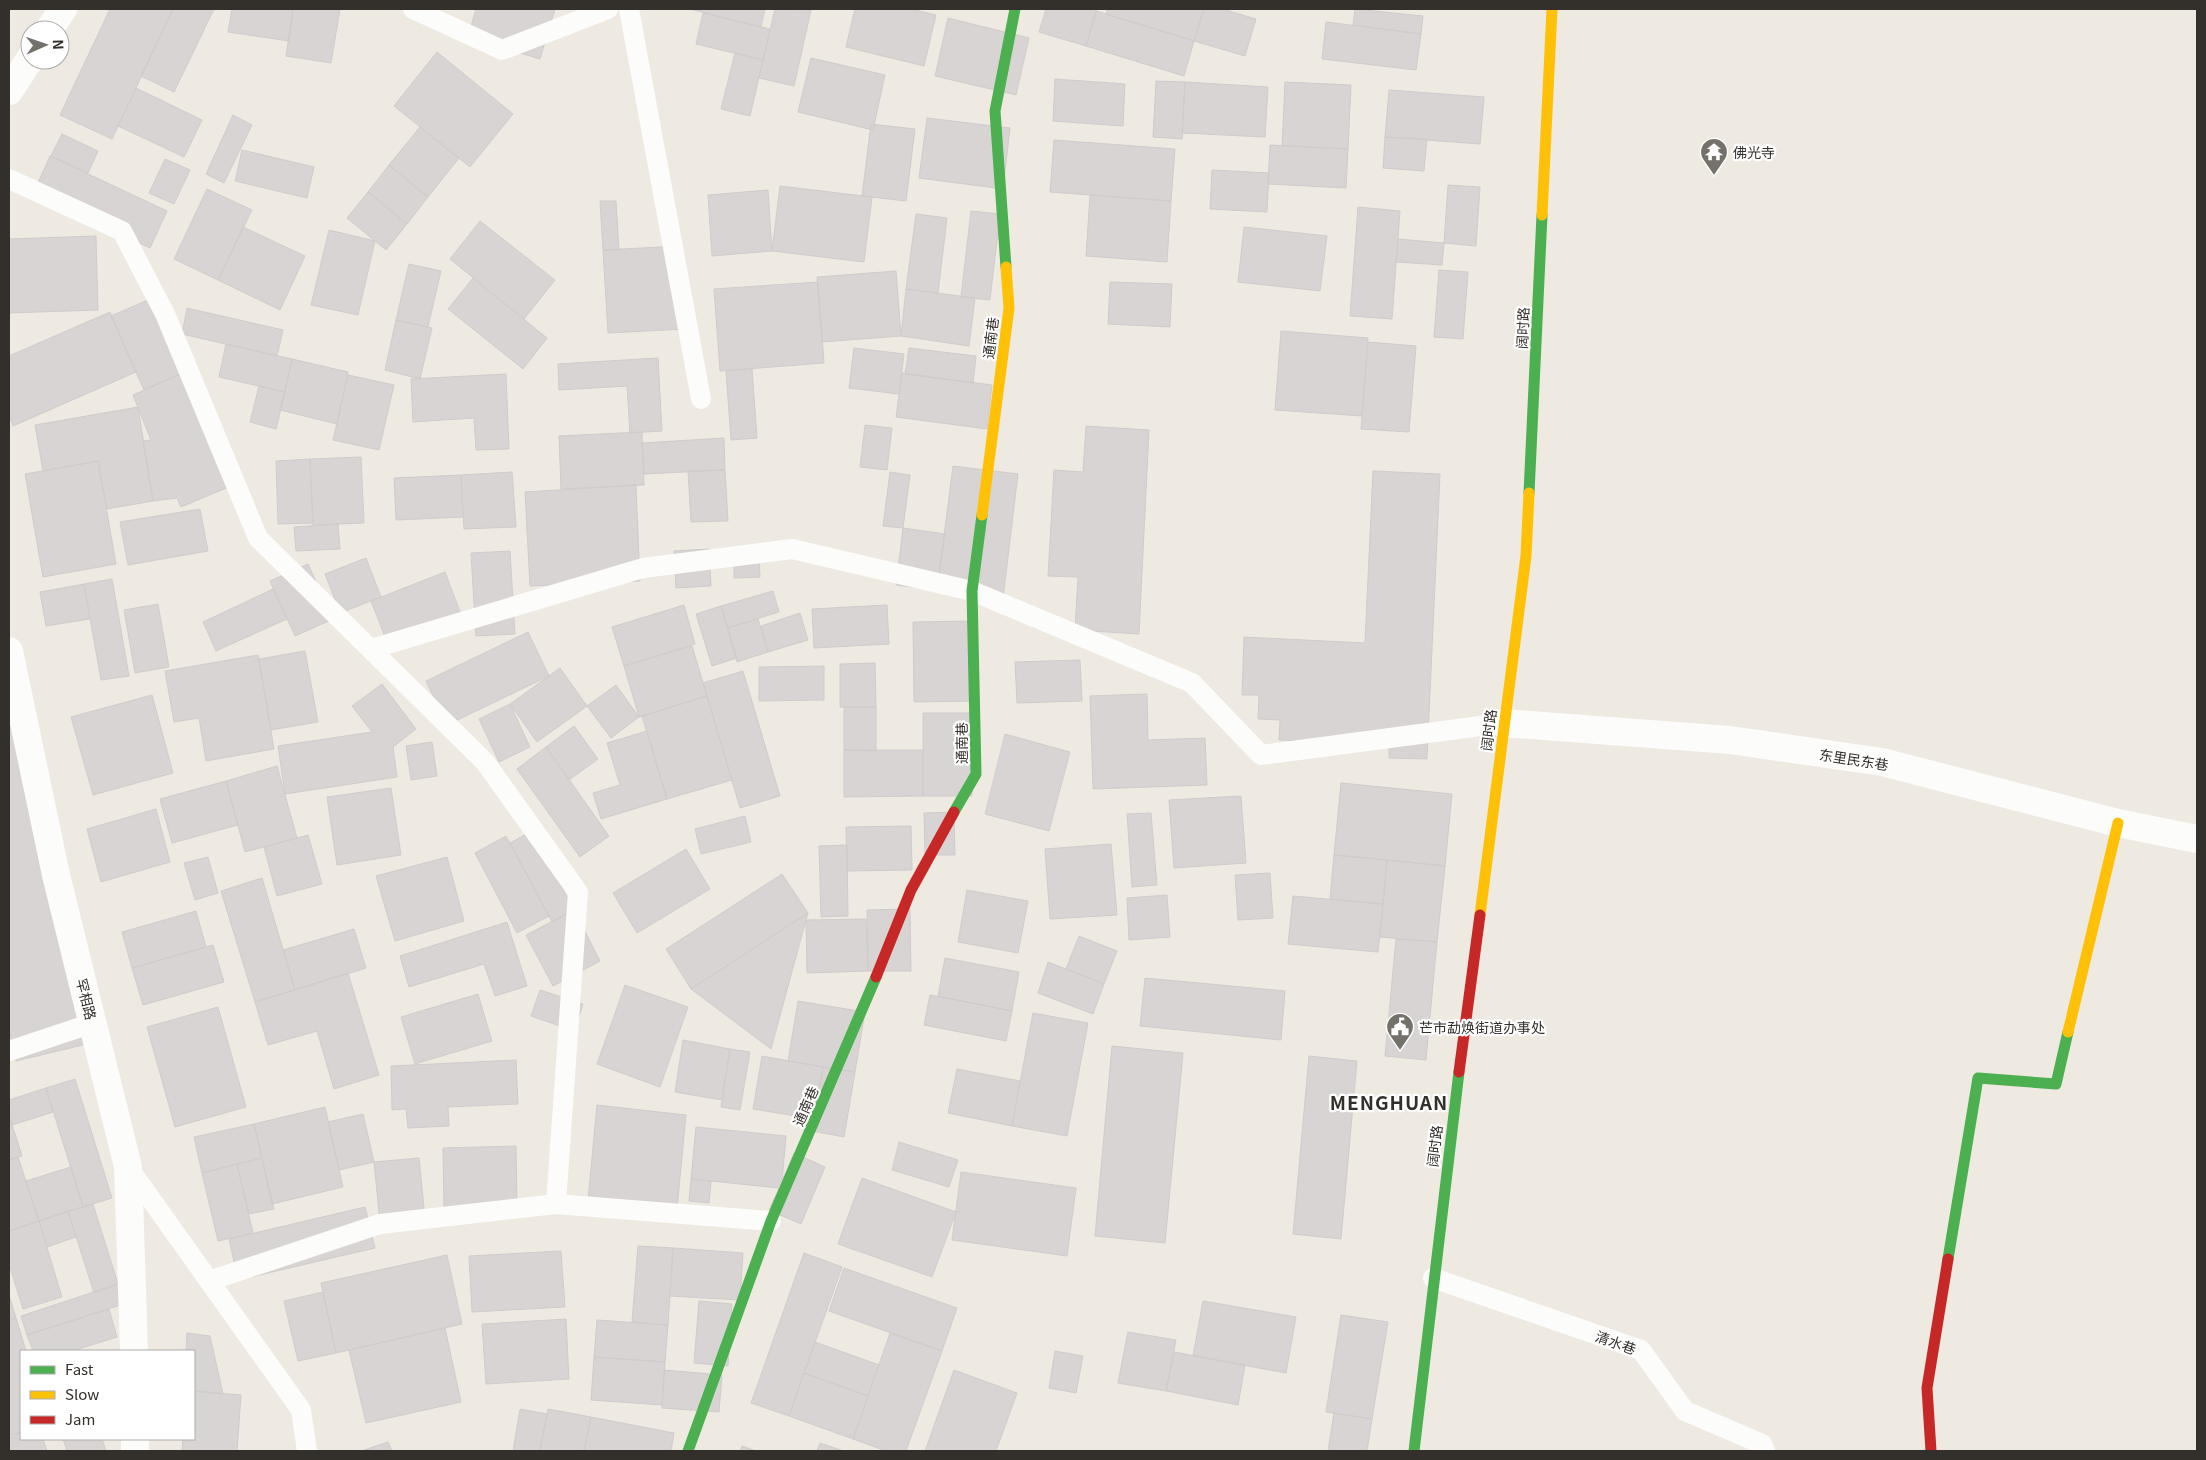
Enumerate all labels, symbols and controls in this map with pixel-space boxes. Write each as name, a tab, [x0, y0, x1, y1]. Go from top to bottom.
north arrow	[20, 20, 70, 70]
text: N	[49, 39, 69, 50]
temple icon: 佛光寺	[1699, 137, 1729, 176]
place label: 佛光寺	[1733, 142, 1775, 162]
street label: 阔时路	[1511, 307, 1533, 349]
street label: 通南巷	[978, 316, 1002, 360]
street label: 阔时路	[1476, 708, 1500, 752]
street label: 通南巷	[951, 722, 971, 764]
street label: 东里民东巷	[1818, 744, 1890, 774]
street label: 罕相路	[72, 976, 102, 1022]
public building icon: 芒市勐焕街道办事处	[1385, 1012, 1415, 1051]
place label: 芒市勐焕街道办事处	[1419, 1017, 1545, 1037]
street label: 通南巷	[787, 1083, 823, 1129]
district label: MENGHUAN	[1330, 1088, 1448, 1115]
street label: 阔时路	[1422, 1124, 1446, 1168]
street label: 清水巷	[1593, 1325, 1639, 1359]
legend	[20, 1350, 195, 1440]
text: Fast	[65, 1358, 94, 1379]
text: Slow	[65, 1383, 99, 1404]
text: Jam	[65, 1408, 95, 1429]

